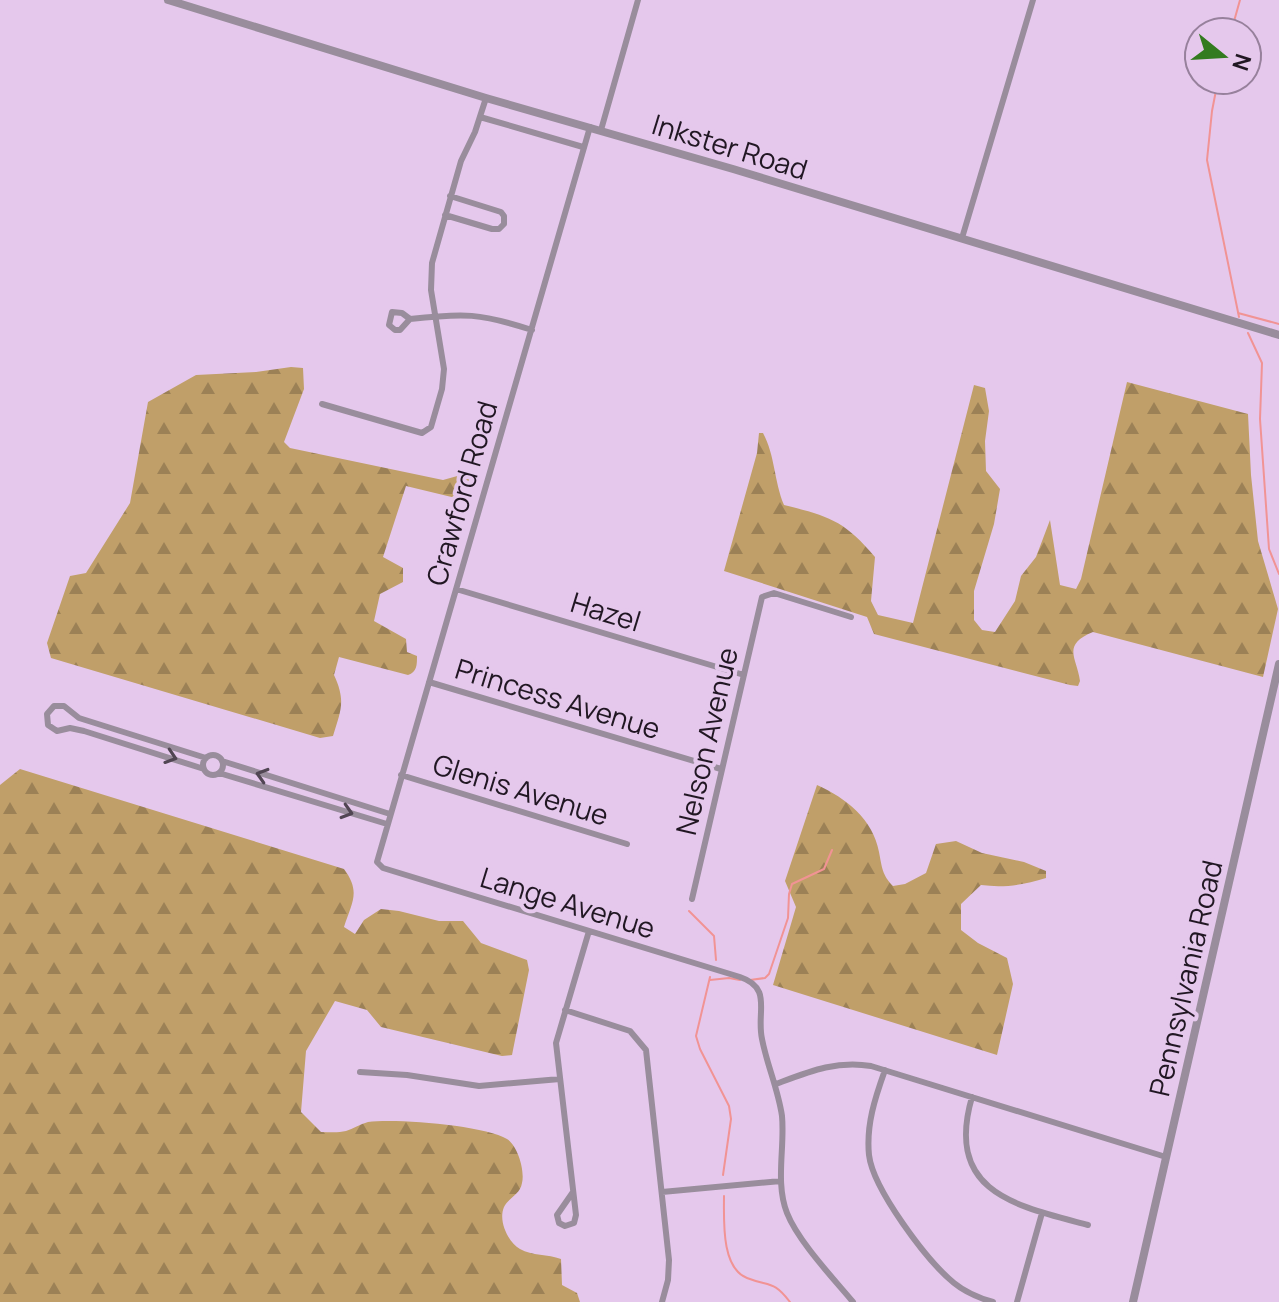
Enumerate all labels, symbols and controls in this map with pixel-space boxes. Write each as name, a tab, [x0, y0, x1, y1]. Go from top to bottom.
north arrow	[1183, 16, 1263, 96]
text: N	[1225, 50, 1259, 74]
street label: Inkster Road	[648, 104, 812, 188]
street label: Crawford Road	[417, 396, 505, 590]
street label: Hazel	[566, 582, 646, 640]
street label: Nelson Avenue	[666, 643, 746, 839]
street label: Princess Avenue	[451, 649, 665, 747]
street label: Glenis Avenue	[429, 744, 613, 834]
one-way arrow	[163, 748, 177, 764]
one-way arrow	[255, 768, 269, 784]
one-way arrow	[339, 803, 353, 819]
street label: Pennsylvania Road	[1139, 856, 1231, 1100]
street label: Lange Avenue	[476, 857, 660, 947]

